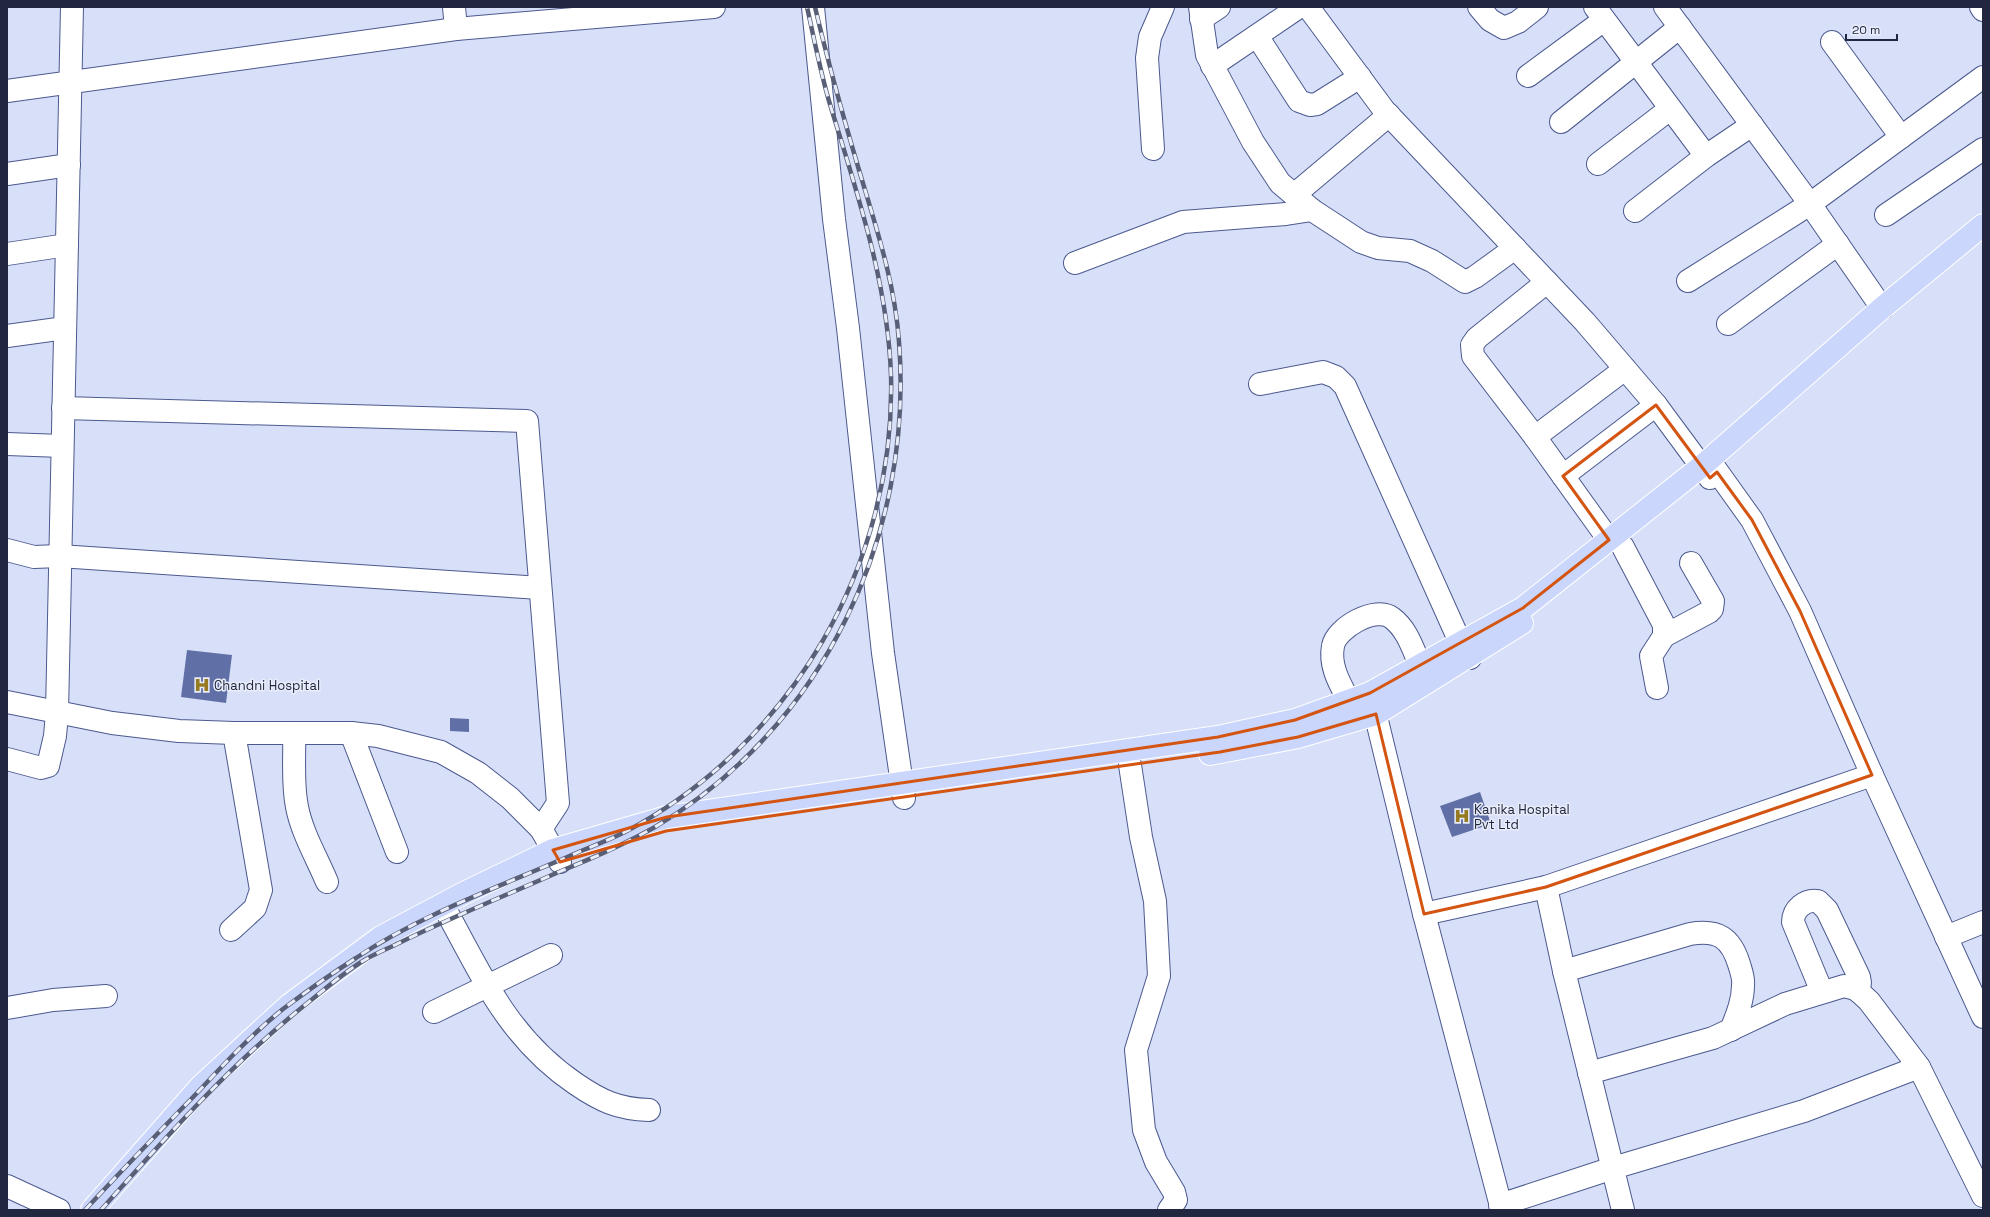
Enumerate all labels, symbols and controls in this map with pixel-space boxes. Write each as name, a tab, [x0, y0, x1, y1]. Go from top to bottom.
scale bar	[1846, 16, 1897, 42]
text: 20 m	[1852, 22, 1880, 38]
hospital icon: Chandni Hospital	[193, 676, 211, 694]
place label: Chandni Hospital	[214, 677, 320, 694]
place label: Kanika Hospital Pvt Ltd	[1474, 801, 1570, 833]
hospital icon: Kanika Hospital Pvt Ltd	[1453, 807, 1471, 825]

